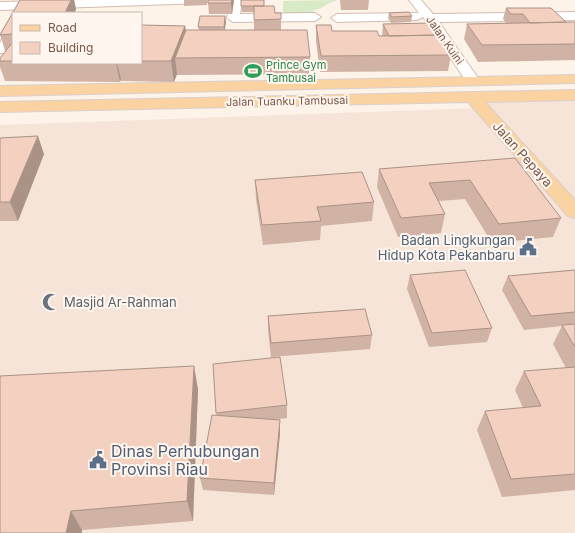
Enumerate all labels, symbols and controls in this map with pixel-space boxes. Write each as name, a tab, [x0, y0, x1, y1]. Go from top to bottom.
legend	[12, 12, 142, 64]
street label: Jalan Kuini	[423, 13, 467, 67]
text: Road	[48, 20, 77, 35]
text: Building	[48, 40, 93, 55]
place label: Prince Gym Tambusai	[266, 58, 326, 85]
sports icon: Prince Gym Tambusai	[243, 61, 263, 81]
street label: Jalan Tuanku Tambusai	[226, 93, 348, 109]
street label: Jalan Pepaya	[490, 118, 556, 190]
place label: Badan Lingkungan Hidup Kota Pekanbaru	[378, 232, 515, 263]
public building icon: Badan Lingkungan Hidup Kota Pekanbaru	[518, 237, 538, 257]
mosque icon: Masjid Ar-Rahman	[41, 292, 61, 312]
place label: Masjid Ar-Rahman	[64, 294, 177, 310]
place label: Dinas Perhubungan Provinsi Riau	[111, 441, 259, 479]
public building icon: Dinas Perhubungan Provinsi Riau	[88, 450, 108, 470]

